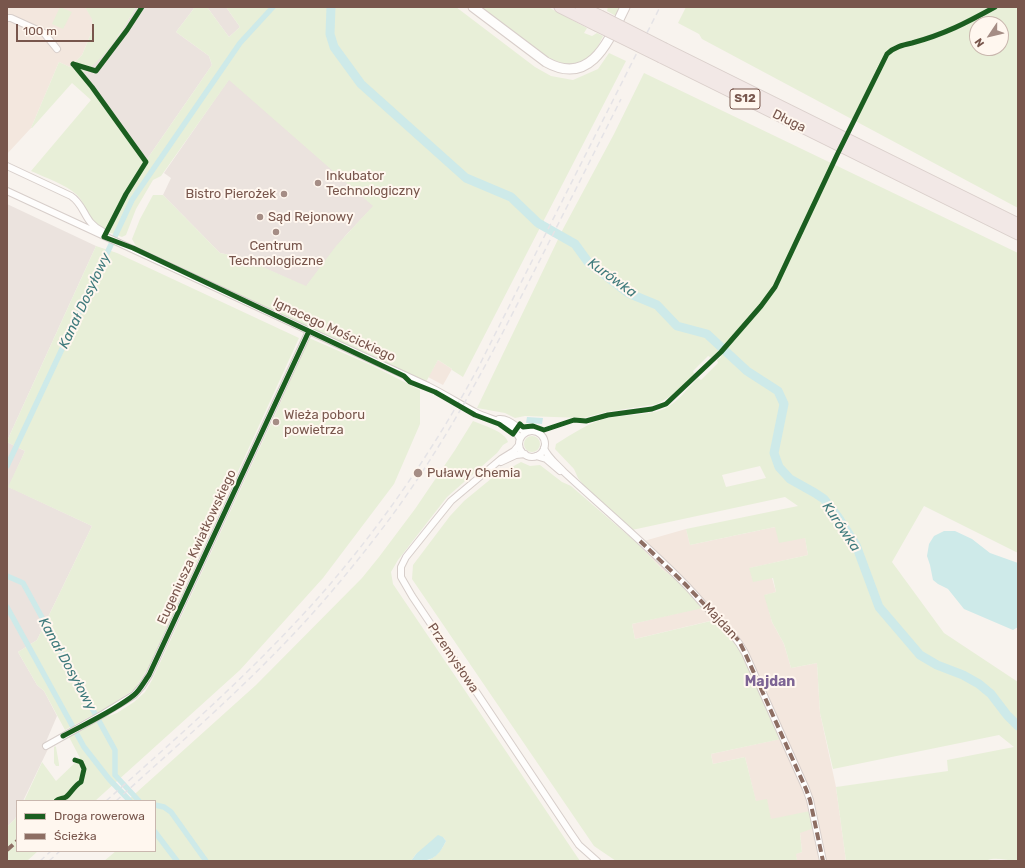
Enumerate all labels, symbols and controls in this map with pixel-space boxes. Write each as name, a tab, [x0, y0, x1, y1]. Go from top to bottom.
scale bar	[18, 16, 96, 42]
north arrow	[969, 16, 1009, 56]
text: 100 m	[23, 24, 57, 38]
text: N	[972, 36, 987, 50]
road number: S12	[730, 89, 760, 109]
street label: Długa	[770, 106, 808, 136]
place label: Inkubator Technologiczny	[326, 168, 420, 199]
marker: Inkubator Technologiczny	[313, 178, 323, 188]
place label: Bistro Pierożek	[186, 186, 276, 202]
marker: Bistro Pierożek	[279, 189, 289, 199]
place label: Sąd Rejonowy	[268, 209, 353, 225]
marker: Sąd Rejonowy	[255, 212, 265, 222]
marker: Centrum Technologiczne	[271, 227, 281, 237]
place label: Centrum Technologiczne	[229, 238, 323, 269]
water label: Kanał Dosyłowy	[56, 251, 114, 351]
water label: Kurówka	[584, 255, 640, 301]
street label: Ignacego Mościckiego	[270, 295, 398, 365]
place label: Wieża poboru powietrza	[284, 407, 365, 438]
marker: Wieża poboru powietrza	[271, 417, 281, 427]
place label: Puławy Chemia	[427, 465, 520, 481]
street label: Eugeniusza Kwiatkowskiego	[154, 467, 240, 627]
marker: Puławy Chemia	[412, 467, 424, 479]
water label: Kurówka	[818, 499, 864, 555]
street label: Majdan	[699, 600, 741, 642]
water label: Kanał Dosyłowy	[35, 615, 99, 713]
street label: Przemysłowa	[424, 620, 482, 696]
district label: Majdan	[745, 674, 795, 690]
legend	[16, 800, 156, 852]
text: Droga rowerowa	[54, 809, 145, 823]
text: Ścieżka	[54, 829, 97, 843]

